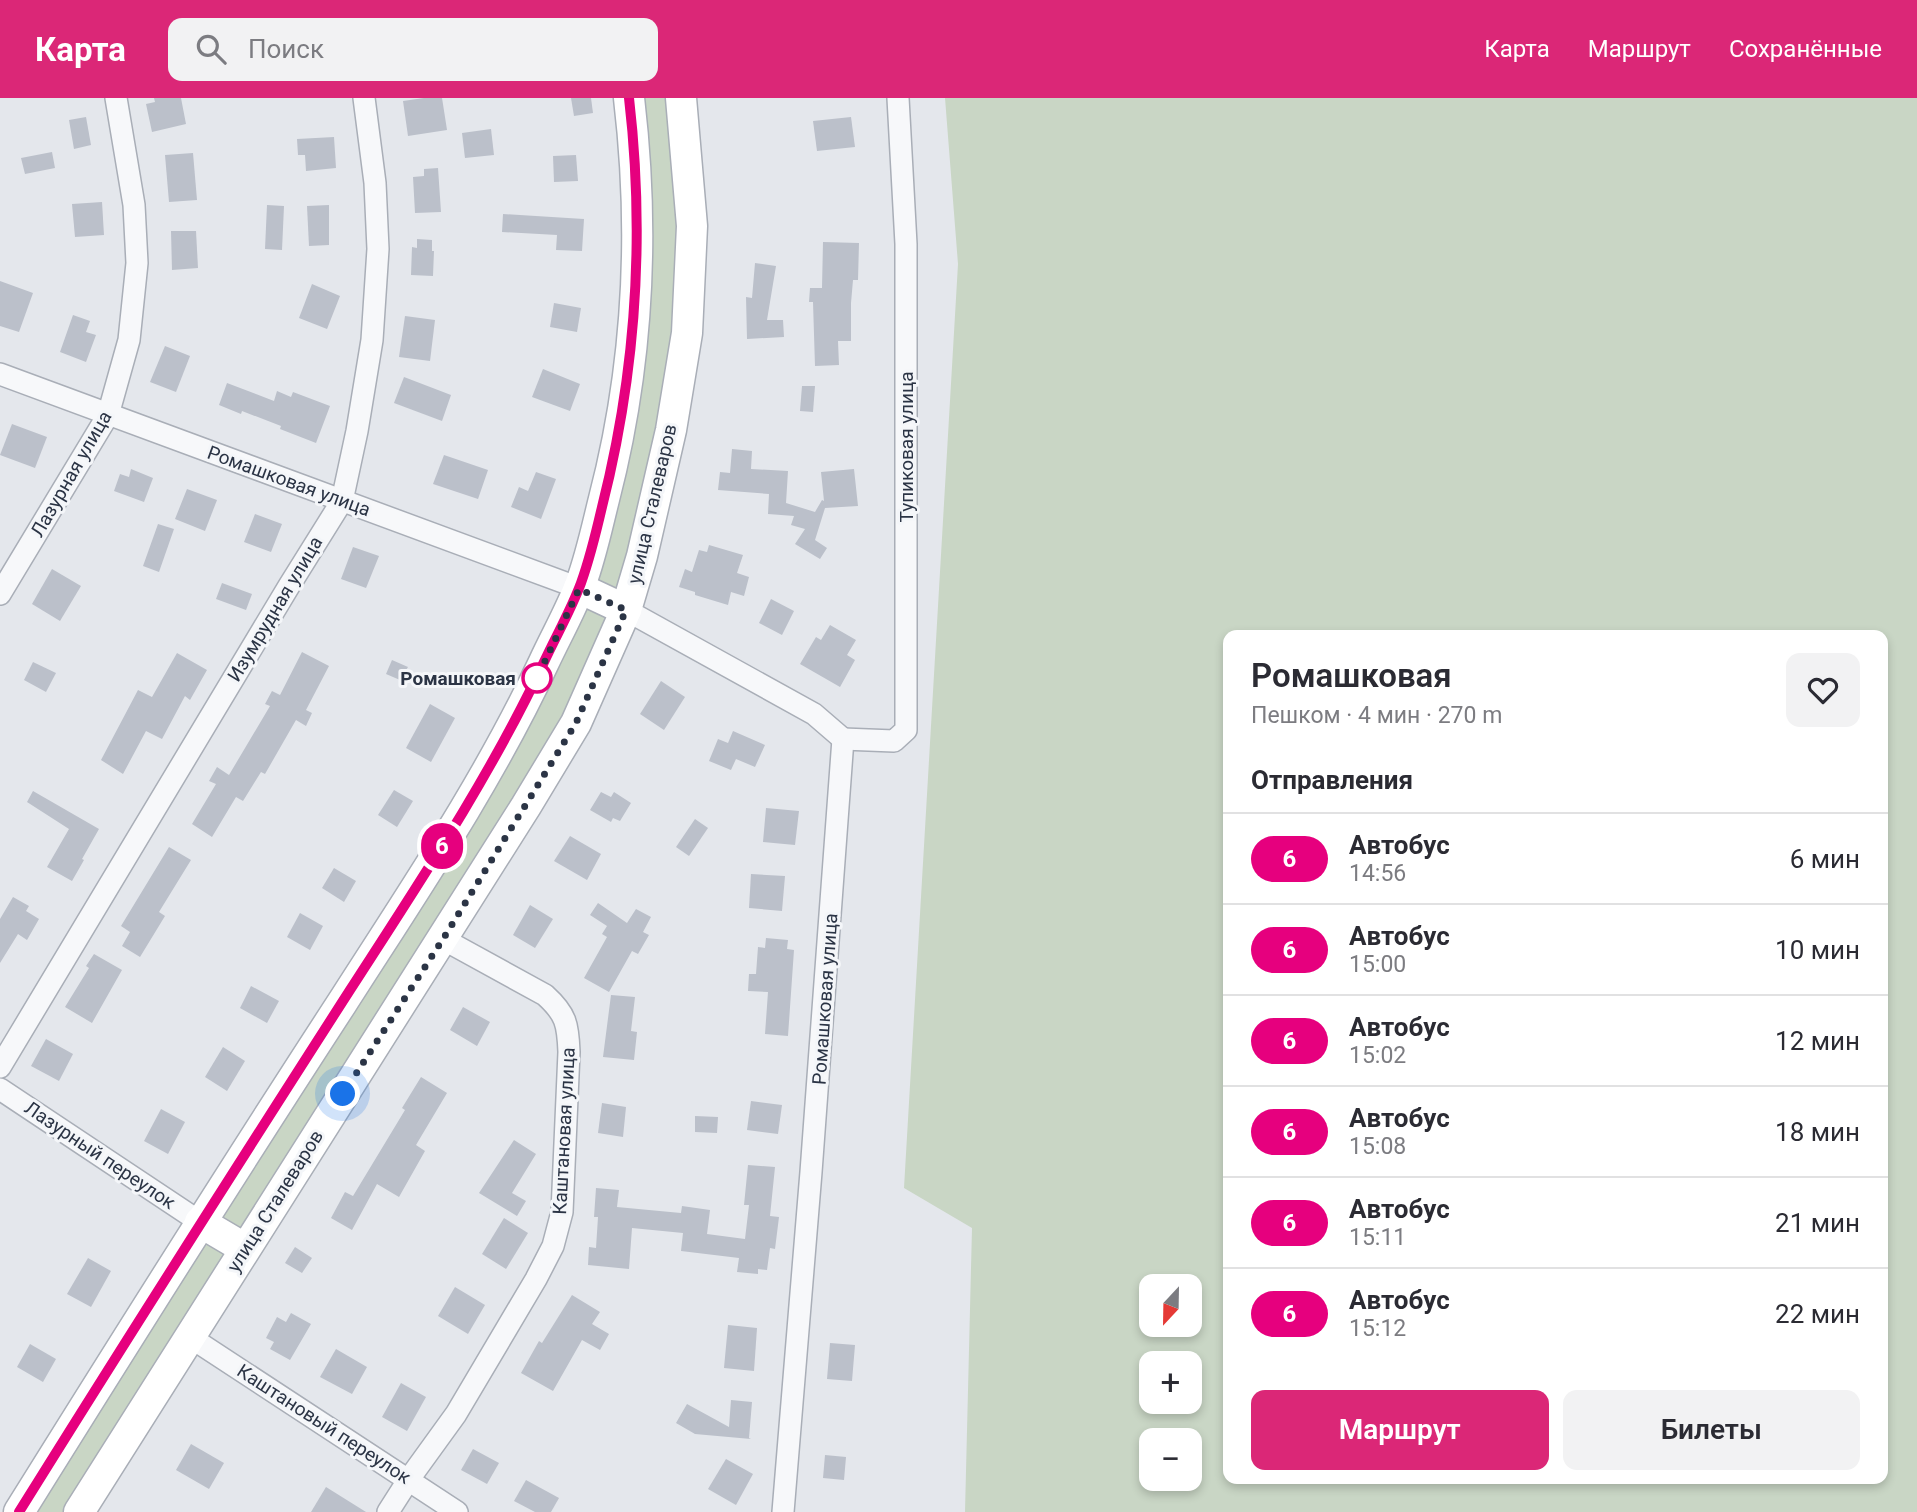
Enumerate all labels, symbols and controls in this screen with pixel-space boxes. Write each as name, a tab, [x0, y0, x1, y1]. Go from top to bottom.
search box	[168, 18, 658, 81]
text: Карта	[35, 30, 126, 69]
icon: search	[192, 30, 230, 68]
text: Поиск	[248, 34, 324, 64]
text: Карта	[1484, 35, 1550, 63]
text: Маршрут	[1588, 35, 1691, 63]
text: Сохранённые	[1729, 35, 1882, 63]
street label: Тупиковая улица	[895, 372, 918, 523]
street label: Лазурная улица	[26, 407, 116, 541]
street label: улица Сталеваров	[622, 422, 682, 586]
street label: Ромашковая улица	[204, 441, 374, 521]
street label: Изумрудная улица	[223, 532, 327, 686]
button: heart	[1786, 653, 1860, 727]
text: Ромашковая	[1251, 656, 1452, 695]
marker: Ромашковая	[522, 663, 552, 693]
place label: Ромашковая	[400, 667, 516, 690]
text: Пешком · 4 мин · 270 m	[1251, 702, 1502, 729]
text: Отправления	[1251, 765, 1413, 795]
line badge: 6	[419, 823, 465, 869]
text: Автобус	[1349, 830, 1450, 860]
text: 6	[435, 832, 449, 860]
text: 6 мин	[1790, 844, 1860, 874]
text: 6	[1283, 845, 1296, 873]
text: 14:56	[1349, 860, 1406, 887]
street label: Ромашковая улица	[808, 912, 842, 1086]
text: Автобус	[1349, 921, 1450, 951]
text: 10 мин	[1775, 935, 1860, 965]
text: 6	[1283, 936, 1296, 964]
text: 15:00	[1349, 951, 1406, 978]
text: Автобус	[1349, 1012, 1450, 1042]
text: 12 мин	[1775, 1026, 1860, 1056]
text: 6	[1283, 1027, 1296, 1055]
text: 15:02	[1349, 1042, 1406, 1069]
street label: Каштановая улица	[548, 1047, 580, 1215]
your location	[325, 1076, 360, 1111]
street label: Лазурный переулок	[20, 1096, 180, 1214]
text: Автобус	[1349, 1103, 1450, 1133]
text: 18 мин	[1775, 1117, 1860, 1147]
text: 6	[1283, 1118, 1296, 1146]
street label: улица Сталеваров	[222, 1126, 328, 1276]
text: 15:08	[1349, 1133, 1406, 1160]
text: Автобус	[1349, 1194, 1450, 1224]
text: 21 мин	[1775, 1208, 1860, 1238]
text: 6	[1283, 1209, 1296, 1237]
text: 15:11	[1349, 1224, 1406, 1251]
north arrow	[1139, 1274, 1202, 1337]
map controls	[1139, 1274, 1202, 1491]
text: Автобус	[1349, 1285, 1450, 1315]
text: 22 мин	[1775, 1299, 1860, 1329]
text: 6	[1283, 1300, 1296, 1328]
text: 15:12	[1349, 1315, 1406, 1342]
button: +	[1139, 1351, 1202, 1414]
street label: Каштановый переулок	[233, 1359, 416, 1489]
button: Маршрут	[1251, 1390, 1549, 1470]
button: Билеты	[1563, 1390, 1860, 1470]
button: −	[1139, 1428, 1202, 1491]

